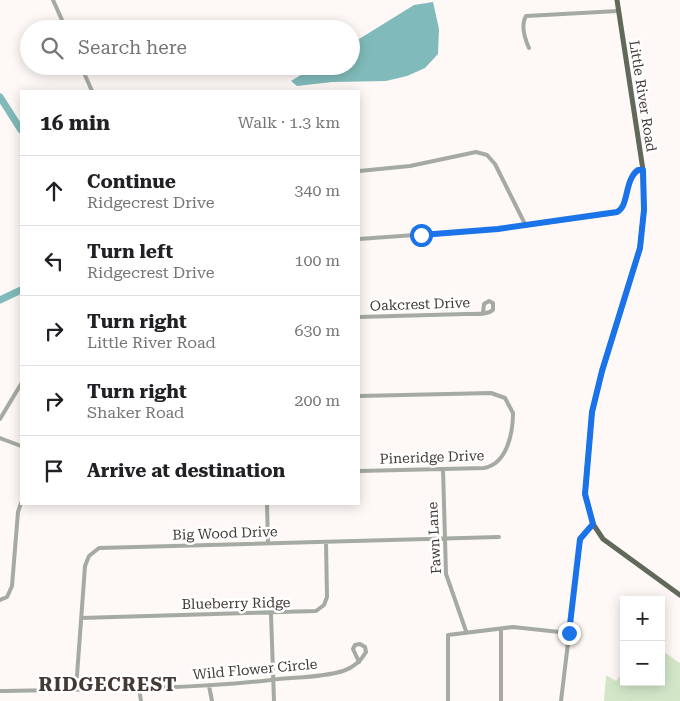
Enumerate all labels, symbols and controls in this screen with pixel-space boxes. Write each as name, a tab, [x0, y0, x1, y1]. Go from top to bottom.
search box	[20, 20, 360, 75]
icon: search	[38, 34, 66, 62]
text: Search here	[78, 36, 187, 59]
street label: Little River Road	[626, 39, 660, 153]
text: 16 min	[40, 111, 110, 135]
text: Walk · 1.3 km	[238, 113, 340, 132]
text: Continue	[87, 170, 176, 193]
icon: ahead	[40, 177, 68, 205]
text: 340 m	[294, 181, 340, 200]
text: Ridgecrest Drive	[87, 193, 215, 212]
route start	[410, 224, 433, 247]
text: Turn left	[87, 240, 173, 263]
icon: left	[40, 247, 68, 275]
text: 100 m	[294, 251, 340, 270]
text: Ridgecrest Drive	[87, 263, 215, 282]
street label: Oakcrest Drive	[370, 294, 471, 314]
text: Turn right	[87, 310, 187, 333]
icon: right	[40, 317, 68, 345]
text: 630 m	[294, 321, 340, 340]
text: Little River Road	[87, 333, 216, 352]
text: Turn right	[87, 380, 187, 403]
icon: right	[40, 387, 68, 415]
text: 200 m	[294, 391, 340, 410]
text: Shaker Road	[87, 403, 184, 422]
street label: Pineridge Drive	[379, 447, 485, 467]
icon: arrive	[40, 457, 68, 485]
text: Arrive at destination	[87, 459, 285, 482]
street label: Fawn Lane	[424, 501, 444, 575]
street label: Big Wood Drive	[172, 523, 278, 543]
street label: Blueberry Ridge	[181, 594, 291, 612]
map controls	[620, 596, 665, 686]
button: +	[620, 596, 665, 641]
route end	[558, 622, 581, 645]
button: −	[620, 641, 665, 686]
street label: Wild Flower Circle	[192, 656, 318, 682]
district label: RIDGECREST	[39, 673, 177, 696]

